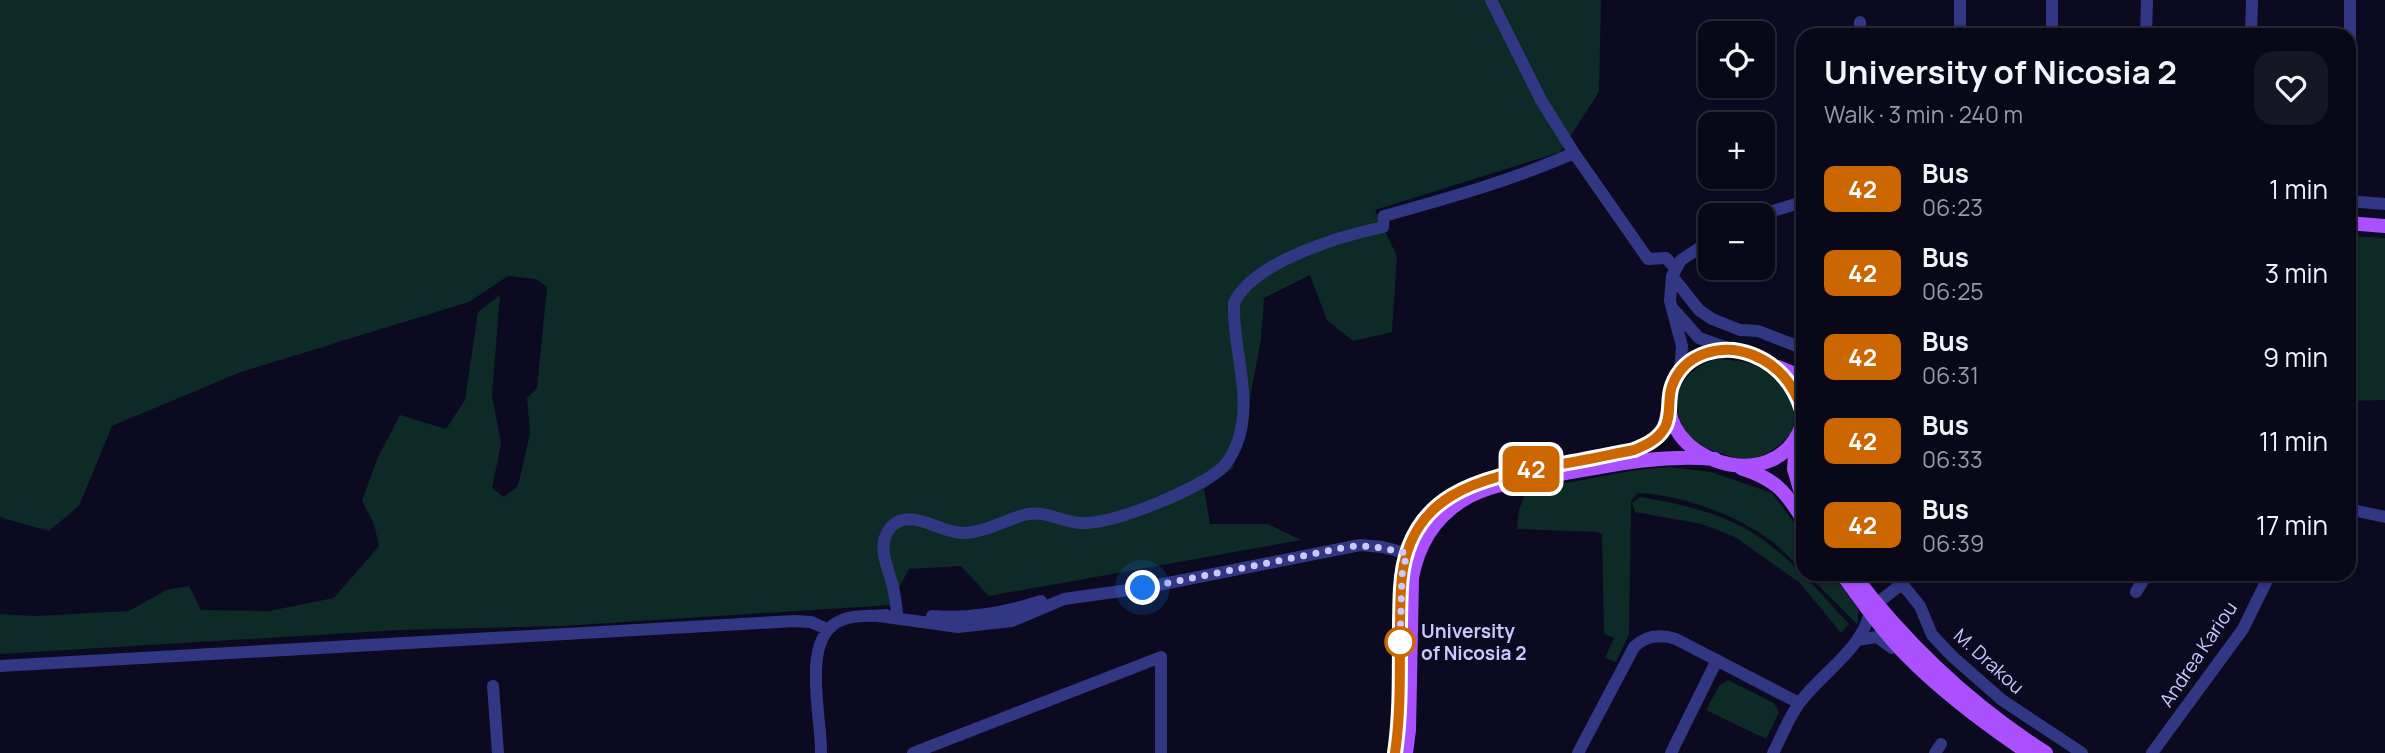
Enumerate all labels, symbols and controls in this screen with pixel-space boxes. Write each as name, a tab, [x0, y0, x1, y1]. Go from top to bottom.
map controls	[1698, 21, 1775, 280]
button: locate	[1698, 21, 1775, 98]
text: University of Nicosia 2	[1824, 49, 2177, 94]
button: heart	[2254, 51, 2328, 125]
text: Walk · 3 min · 240 m	[1824, 98, 2023, 130]
button: +	[1698, 112, 1775, 189]
text: Bus	[1922, 155, 1969, 191]
text: 1 min	[2269, 171, 2328, 207]
text: 42	[1848, 172, 1877, 205]
text: 06:23	[1922, 191, 1983, 223]
button: −	[1698, 203, 1775, 280]
text: Bus	[1922, 239, 1969, 275]
text: 3 min	[2265, 255, 2328, 291]
text: 42	[1848, 256, 1877, 289]
text: 06:25	[1922, 275, 1984, 307]
text: Bus	[1922, 323, 1969, 359]
text: 9 min	[2263, 339, 2328, 375]
text: 42	[1848, 340, 1877, 373]
text: 06:31	[1922, 359, 1979, 391]
text: Bus	[1922, 407, 1969, 443]
text: 11 min	[2259, 423, 2328, 459]
text: 42	[1848, 424, 1877, 457]
text: 06:33	[1922, 443, 1983, 475]
line badge: 42	[1500, 446, 1562, 492]
text: 42	[1517, 452, 1545, 485]
text: Bus	[1922, 491, 1969, 527]
text: 17 min	[2256, 507, 2328, 543]
text: 42	[1848, 508, 1877, 541]
text: 06:39	[1922, 527, 1984, 559]
your location	[1125, 570, 1160, 605]
street label: Andrea Kariou	[2153, 596, 2243, 712]
place label: University of Nicosia 2	[1421, 618, 1527, 666]
street label: M. Drakou	[1948, 623, 2030, 699]
marker: University of Nicosia 2	[1385, 627, 1415, 657]

